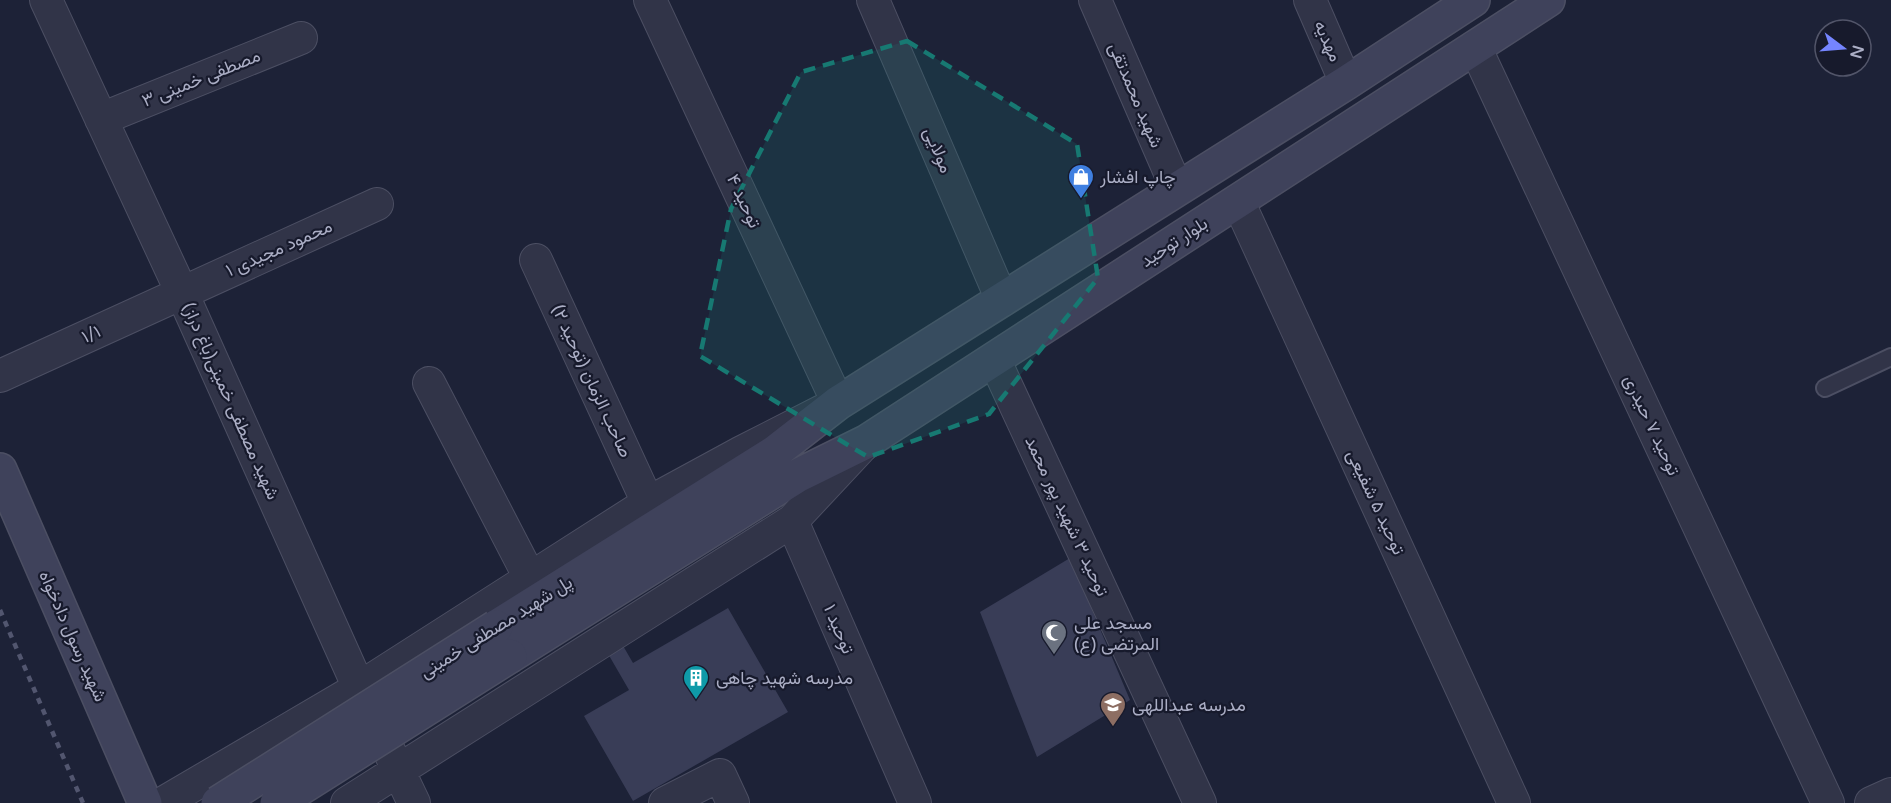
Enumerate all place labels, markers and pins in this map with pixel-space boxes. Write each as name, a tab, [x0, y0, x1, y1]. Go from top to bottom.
shop icon: چاپ افشار	[1066, 162, 1096, 200]
place label: چاپ افشار	[1099, 166, 1176, 189]
place label: مسجد علی المرتضی (ع)	[1074, 612, 1159, 656]
mosque icon: مسجد علی المرتضی (ع)	[1039, 618, 1069, 656]
building icon: مدرسه شهید چاهی	[681, 663, 711, 701]
place label: مدرسه شهید چاهی	[716, 667, 853, 690]
school or university icon: مدرسه عبداللهی	[1098, 690, 1128, 728]
place label: مدرسه عبداللهی	[1132, 694, 1246, 716]

